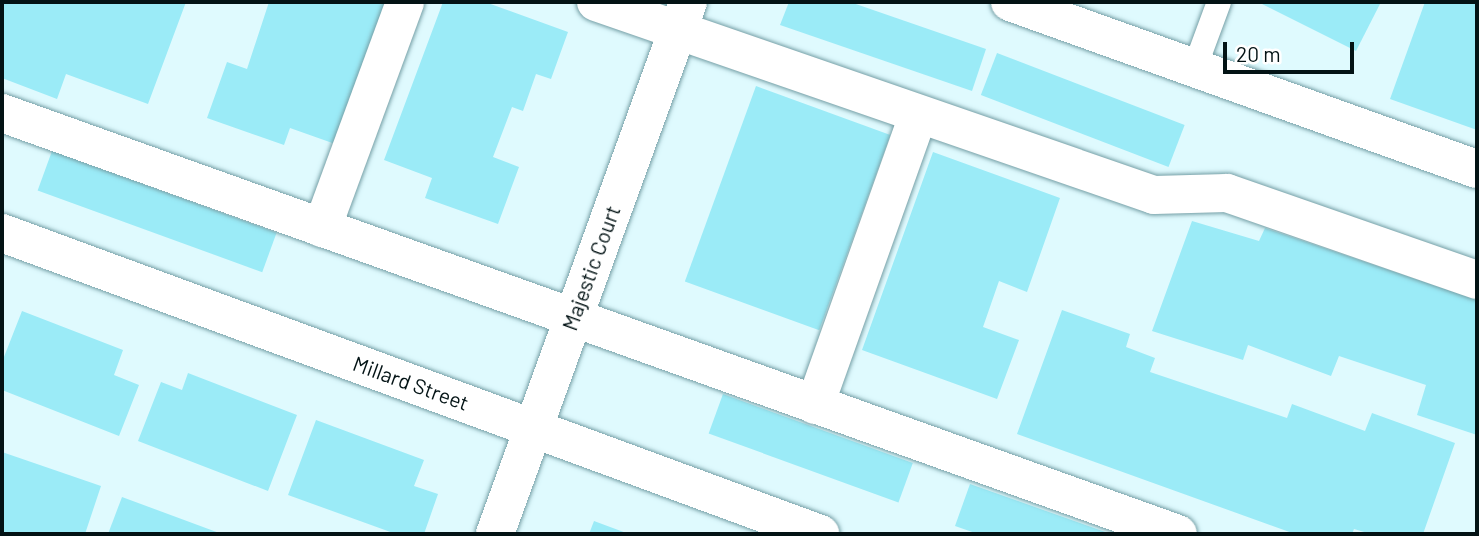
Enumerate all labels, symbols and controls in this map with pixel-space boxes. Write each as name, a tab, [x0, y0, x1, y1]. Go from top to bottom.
scale bar	[1227, 28, 1358, 72]
text: 20 m	[1236, 41, 1281, 66]
street label: Majestic Court	[557, 202, 625, 334]
street label: Millard Street	[350, 350, 472, 416]

